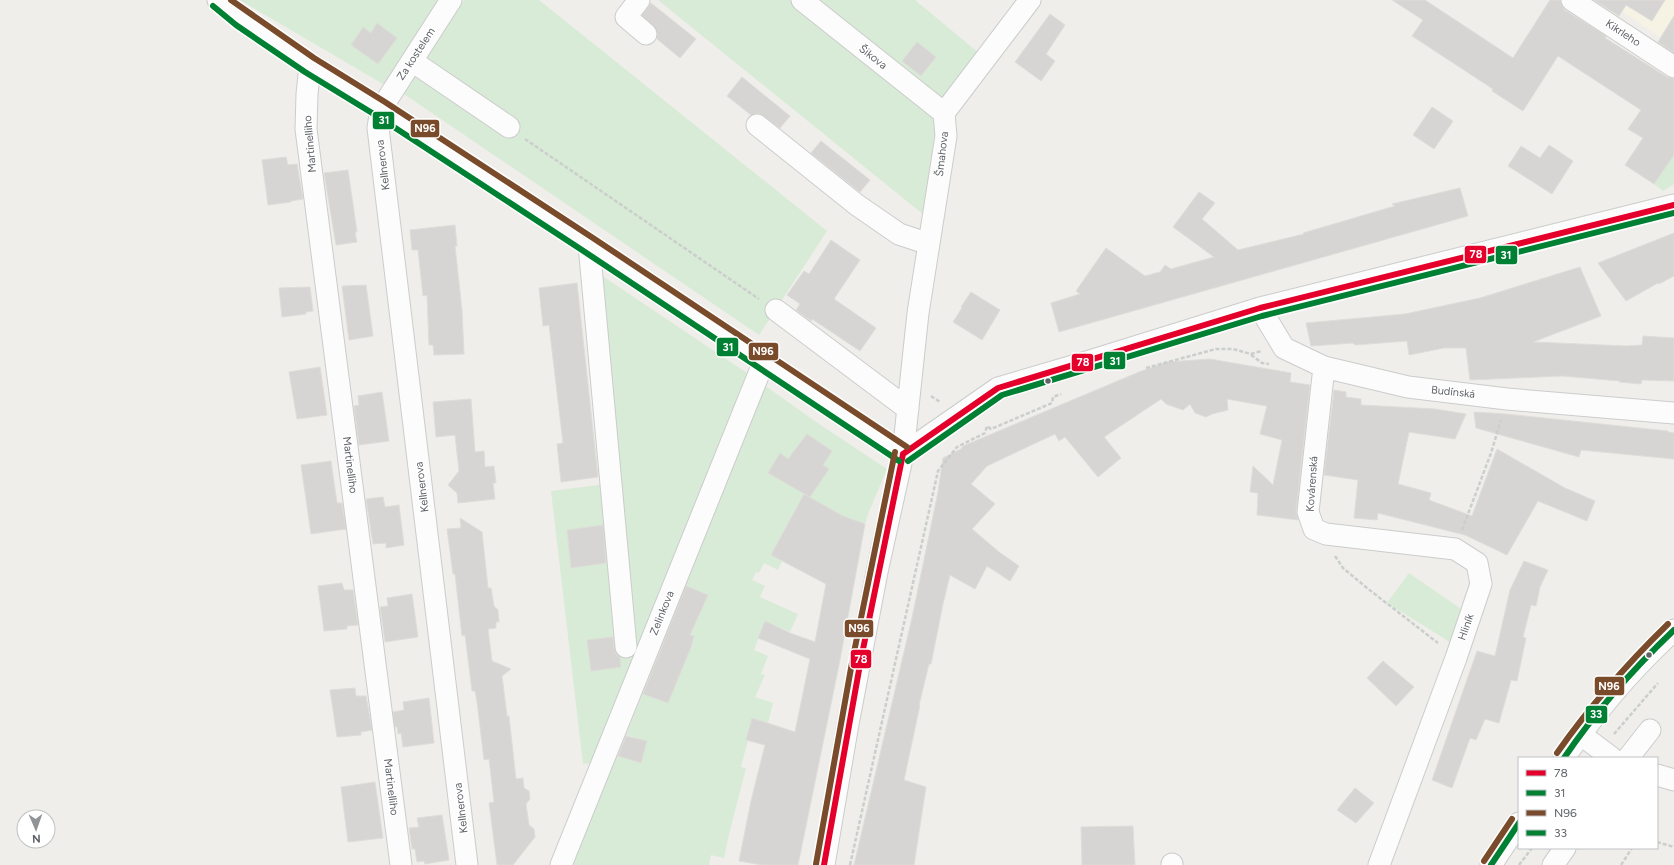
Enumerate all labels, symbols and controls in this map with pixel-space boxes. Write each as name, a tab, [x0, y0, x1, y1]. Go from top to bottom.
street label: Kikrleho	[1603, 17, 1643, 49]
street label: Za kostelem	[394, 25, 438, 83]
street label: Šikova	[856, 41, 890, 72]
line badge: 31	[372, 111, 395, 130]
text: 31	[379, 114, 389, 127]
street label: Martinelliho	[301, 115, 319, 173]
line badge: N96	[410, 119, 440, 138]
text: N96	[414, 122, 436, 135]
street label: Šmahova	[932, 131, 951, 177]
street label: Kellnerova	[373, 139, 393, 191]
line badge: 78	[1464, 245, 1487, 264]
line badge: 31	[1495, 245, 1518, 265]
text: 78	[1470, 248, 1483, 261]
text: 31	[1501, 249, 1511, 262]
line badge: 31	[716, 337, 739, 357]
text: 31	[723, 341, 733, 354]
line badge: N96	[748, 342, 779, 361]
text: N96	[752, 345, 774, 358]
line badge: 31	[1103, 351, 1126, 370]
line badge: 78	[1071, 353, 1094, 372]
text: 31	[1110, 355, 1120, 368]
text: 78	[1077, 356, 1090, 369]
unlabelled marker	[1043, 376, 1053, 386]
street label: Budínská	[1430, 383, 1476, 401]
street label: Martinelliho	[340, 436, 360, 494]
street label: Kovárenská	[1304, 456, 1320, 512]
street label: Kellnerova	[412, 461, 432, 513]
street label: Zelinkova	[647, 589, 677, 637]
street label: Hliník	[1455, 611, 1477, 642]
line badge: N96	[844, 619, 874, 638]
text: N96	[848, 622, 870, 635]
line badge: 78	[850, 649, 872, 669]
unlabelled marker	[1644, 650, 1654, 660]
text: 78	[855, 653, 868, 666]
line badge: N96	[1594, 676, 1625, 696]
text: N96	[1598, 680, 1620, 693]
line badge: 33	[1585, 705, 1608, 724]
text: 33	[1590, 708, 1602, 721]
legend	[1518, 757, 1658, 849]
street label: Martinelliho	[381, 758, 401, 816]
text: 78	[1554, 766, 1568, 780]
street label: Kellnerova	[451, 782, 471, 834]
text: 31	[1554, 786, 1565, 800]
text: N96	[1554, 806, 1577, 820]
north arrow	[16, 809, 56, 849]
text: 33	[1554, 826, 1567, 840]
text: N	[32, 832, 41, 845]

